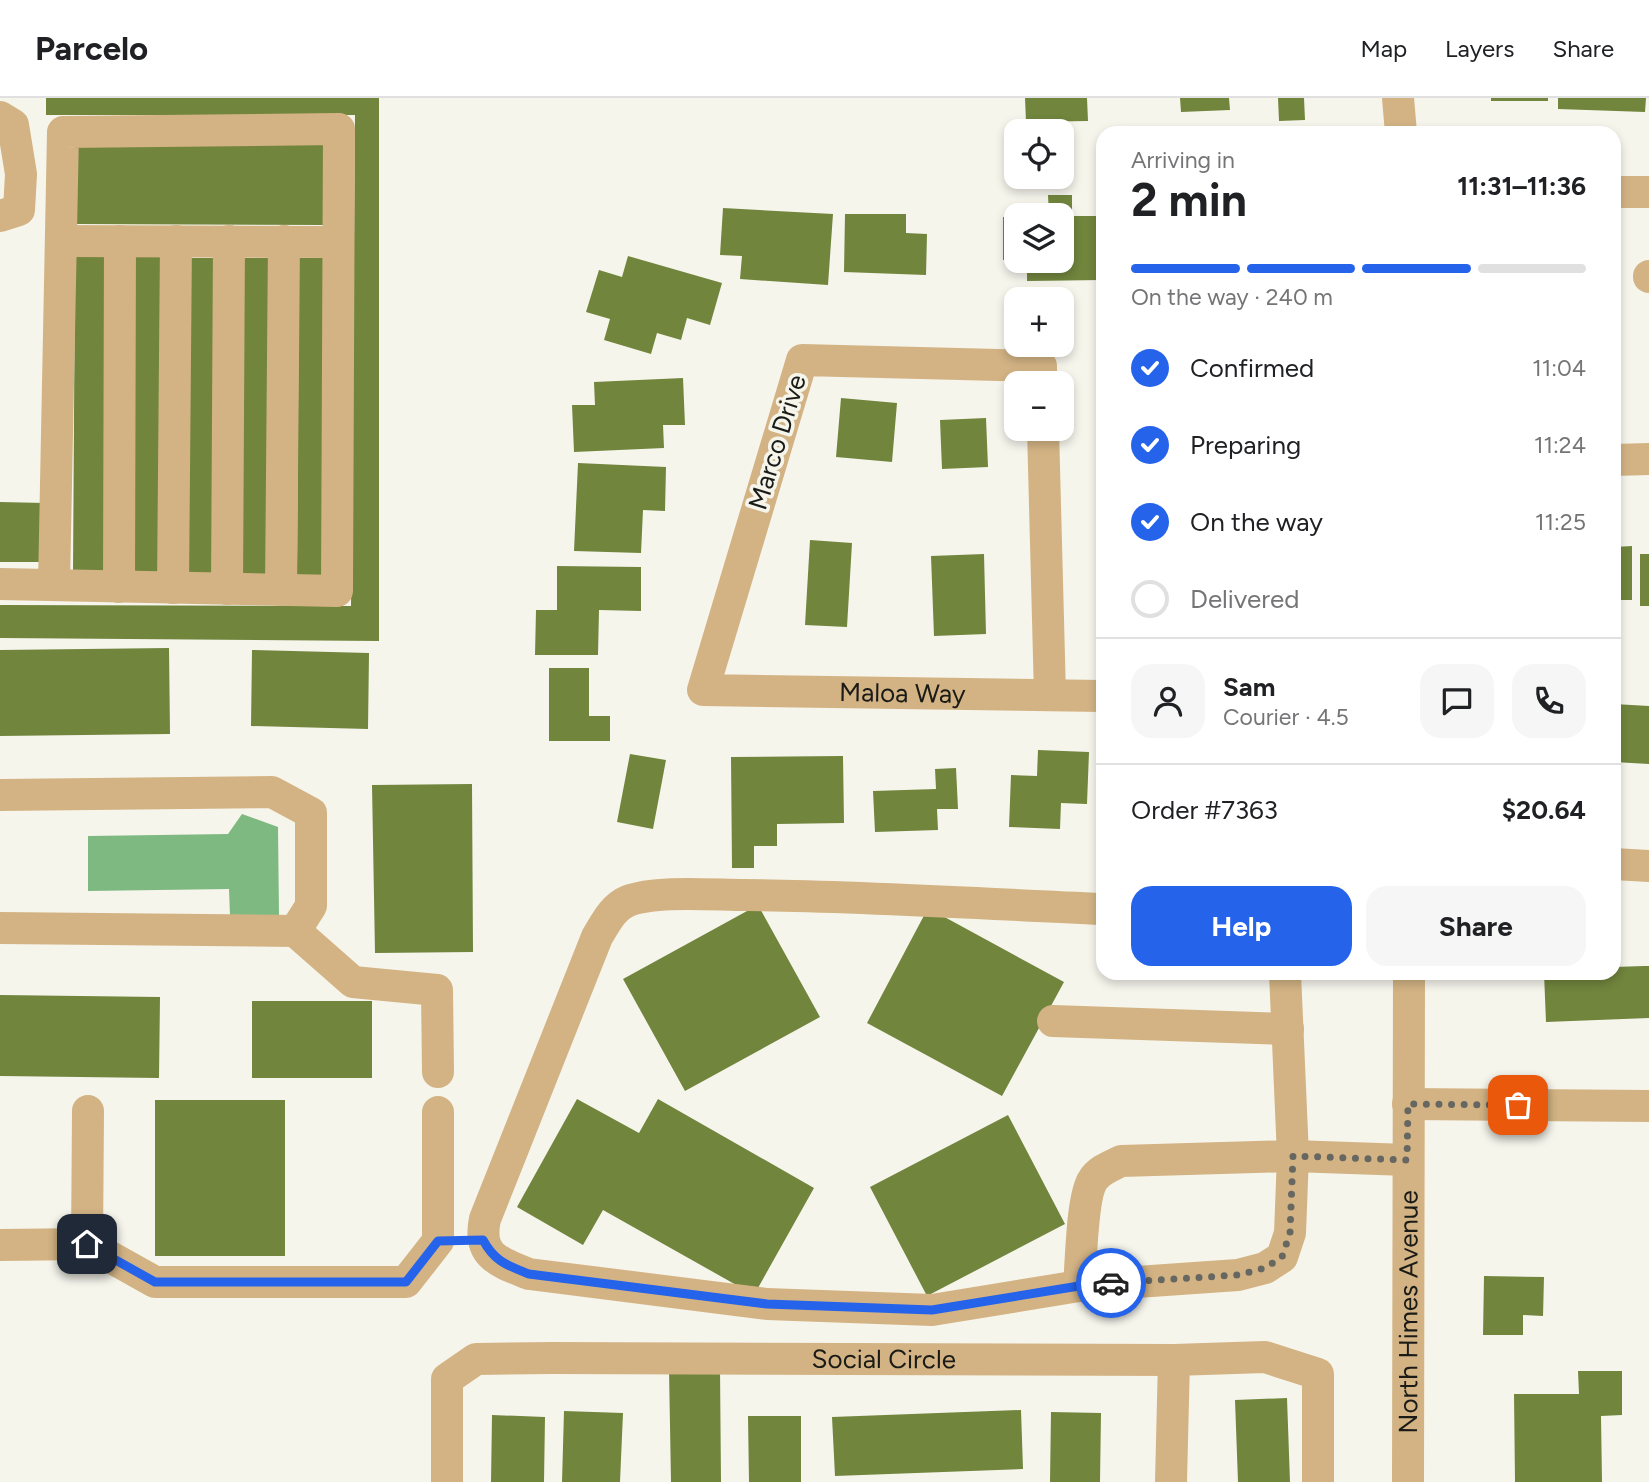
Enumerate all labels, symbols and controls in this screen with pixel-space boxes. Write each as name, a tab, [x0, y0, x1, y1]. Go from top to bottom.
text: Parcelo	[35, 29, 148, 68]
text: Map	[1360, 34, 1407, 63]
text: Layers	[1445, 34, 1514, 63]
text: Share	[1552, 34, 1614, 63]
map controls	[1004, 119, 1074, 441]
button: locate	[1004, 119, 1074, 189]
text: Arriving in	[1131, 146, 1235, 174]
text: 11:31–11:36	[1457, 170, 1586, 202]
text: 2 min	[1131, 172, 1247, 228]
button: layers	[1004, 203, 1074, 273]
text: On the way · 240 m	[1131, 283, 1333, 311]
button: +	[1004, 287, 1074, 357]
icon: check	[1131, 349, 1169, 387]
text: Confirmed	[1190, 352, 1314, 384]
text: 11:04	[1532, 354, 1586, 382]
street label: Marco Drive	[741, 371, 813, 513]
button: −	[1004, 371, 1074, 441]
icon: check	[1131, 426, 1169, 464]
text: Preparing	[1190, 429, 1301, 461]
text: 11:24	[1534, 431, 1586, 459]
icon: check	[1131, 503, 1169, 541]
text: On the way	[1190, 506, 1323, 538]
text: 11:25	[1535, 508, 1586, 536]
text: Delivered	[1190, 583, 1299, 615]
button: person	[1131, 664, 1205, 738]
button: chat	[1420, 664, 1494, 738]
button: phone	[1512, 664, 1586, 738]
text: Sam	[1223, 671, 1275, 703]
street label: Maloa Way	[839, 676, 966, 710]
text: Courier · 4.5	[1223, 703, 1349, 731]
text: Order #7363	[1131, 794, 1278, 826]
text: $20.64	[1502, 794, 1586, 826]
button: Help	[1131, 886, 1352, 966]
button: Share	[1366, 886, 1586, 966]
pin	[1488, 1075, 1548, 1135]
icon: bag	[1499, 1086, 1537, 1124]
street label: North Himes Avenue	[1392, 1190, 1425, 1434]
pin	[57, 1214, 117, 1274]
icon: home	[68, 1225, 106, 1263]
courier	[1076, 1248, 1146, 1318]
icon: car	[1092, 1264, 1130, 1302]
street label: Social Circle	[812, 1343, 956, 1375]

